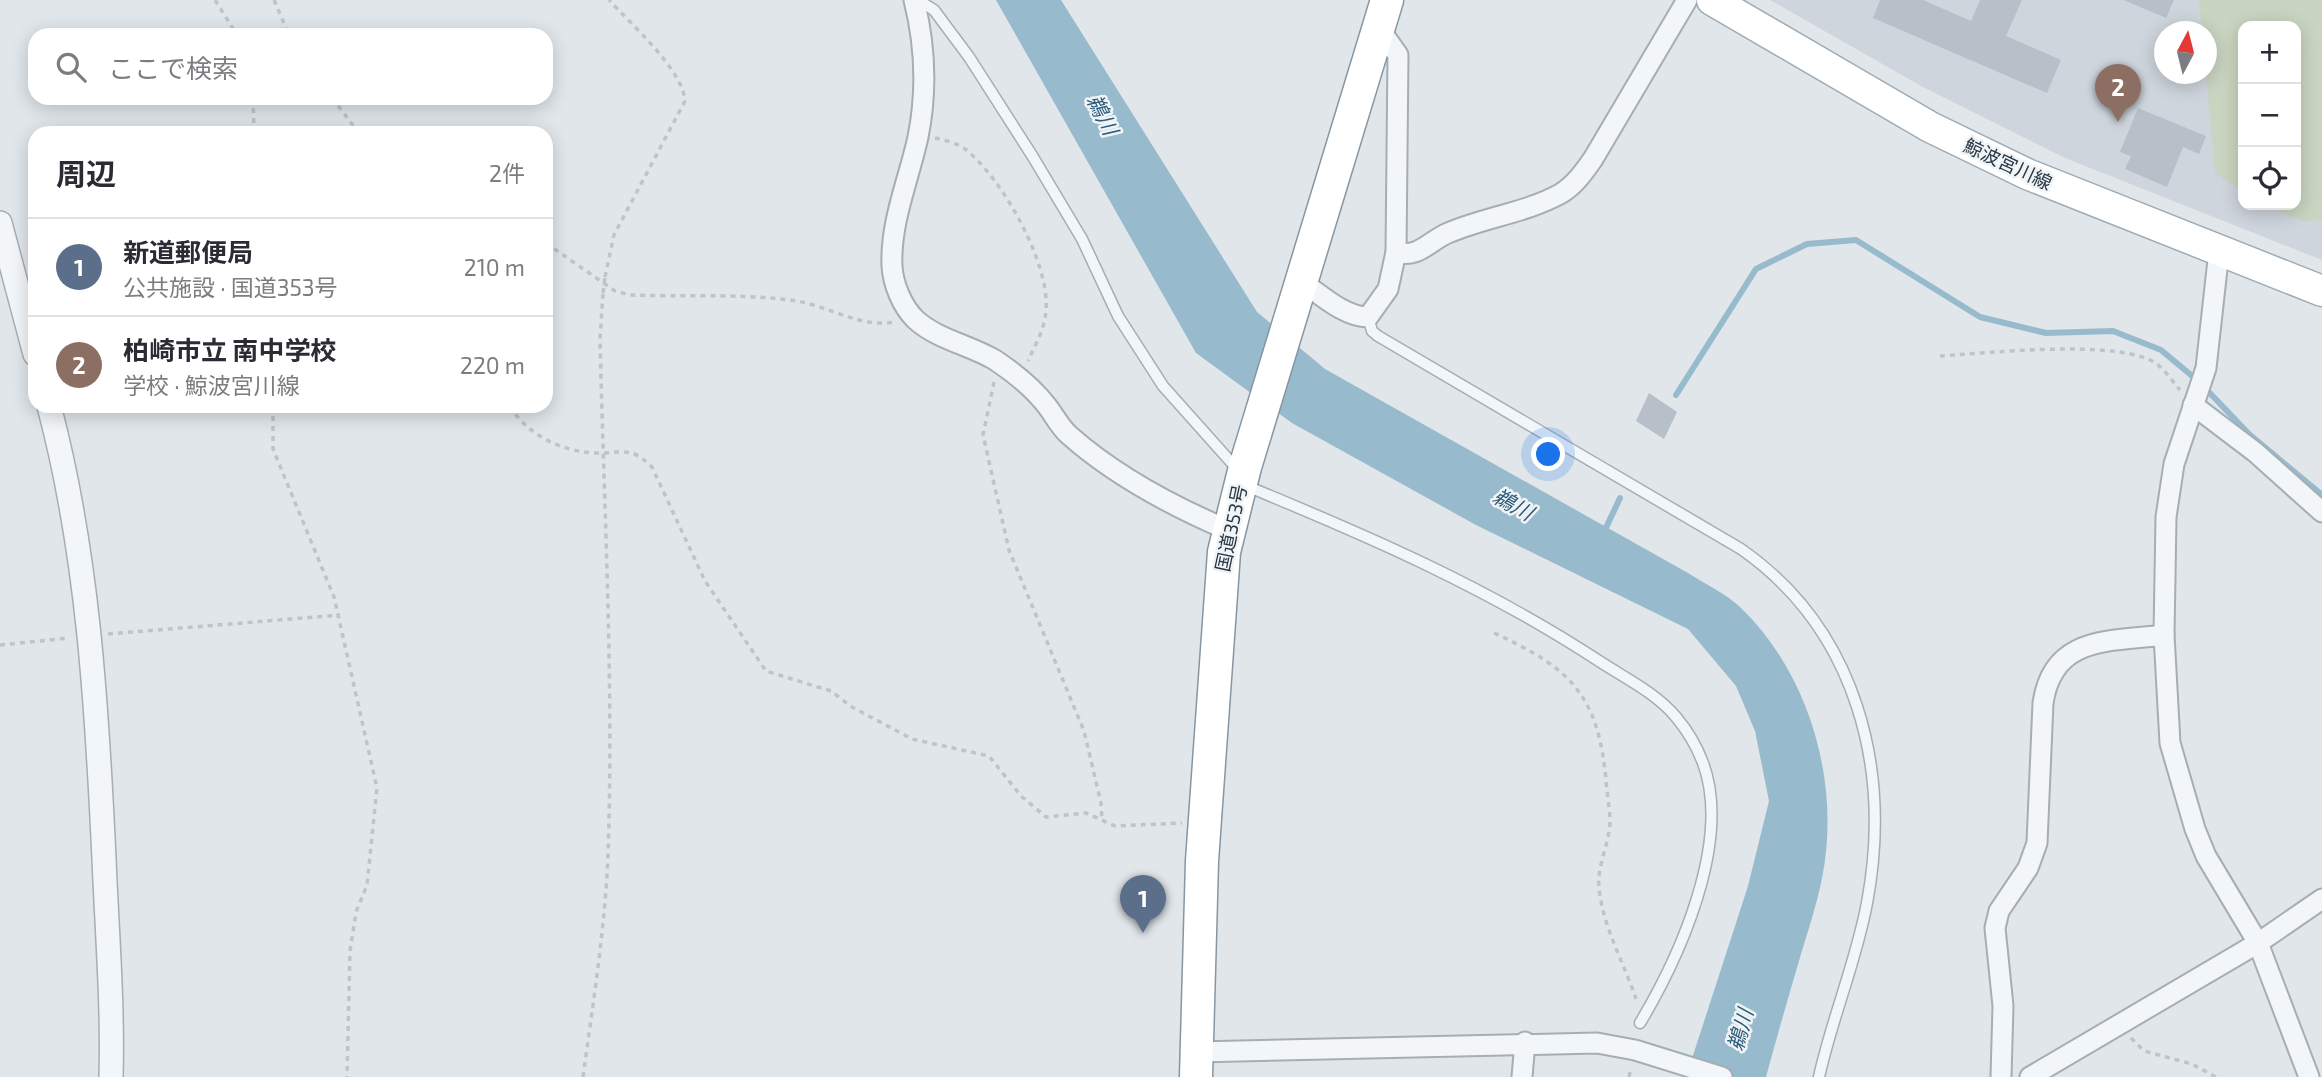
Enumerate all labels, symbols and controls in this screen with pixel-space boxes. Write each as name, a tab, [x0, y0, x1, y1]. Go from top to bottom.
north arrow	[2154, 21, 2217, 84]
map controls	[2238, 21, 2301, 210]
button: +	[2238, 21, 2301, 84]
search box	[28, 28, 553, 105]
icon: search	[52, 48, 90, 86]
text: ここで検索	[108, 52, 238, 83]
pin: 2	[2095, 64, 2141, 122]
button: −	[2238, 84, 2301, 147]
water label: 鵜川	[1083, 90, 1125, 140]
street label: 鯨波宮川線	[1960, 133, 2056, 194]
button: locate	[2238, 147, 2301, 210]
text: 周辺	[56, 155, 116, 191]
text: 2件	[489, 159, 525, 187]
text: 新道郵便局	[123, 236, 253, 267]
text: 1	[74, 253, 84, 281]
text: 210 m	[464, 253, 525, 281]
text: 公共施設 · 国道353号	[123, 273, 338, 301]
text: 柏崎市立 南中学校	[123, 334, 337, 365]
text: 2	[72, 351, 86, 379]
text: 220 m	[460, 351, 525, 379]
text: 学校 · 鯨波宮川線	[123, 371, 300, 399]
your location	[1531, 437, 1565, 471]
street label: 国道353号	[1210, 482, 1251, 573]
water label: 鵜川	[1489, 483, 1540, 526]
pin: 1	[1120, 875, 1166, 933]
water label: 鵜川	[1722, 1004, 1758, 1053]

